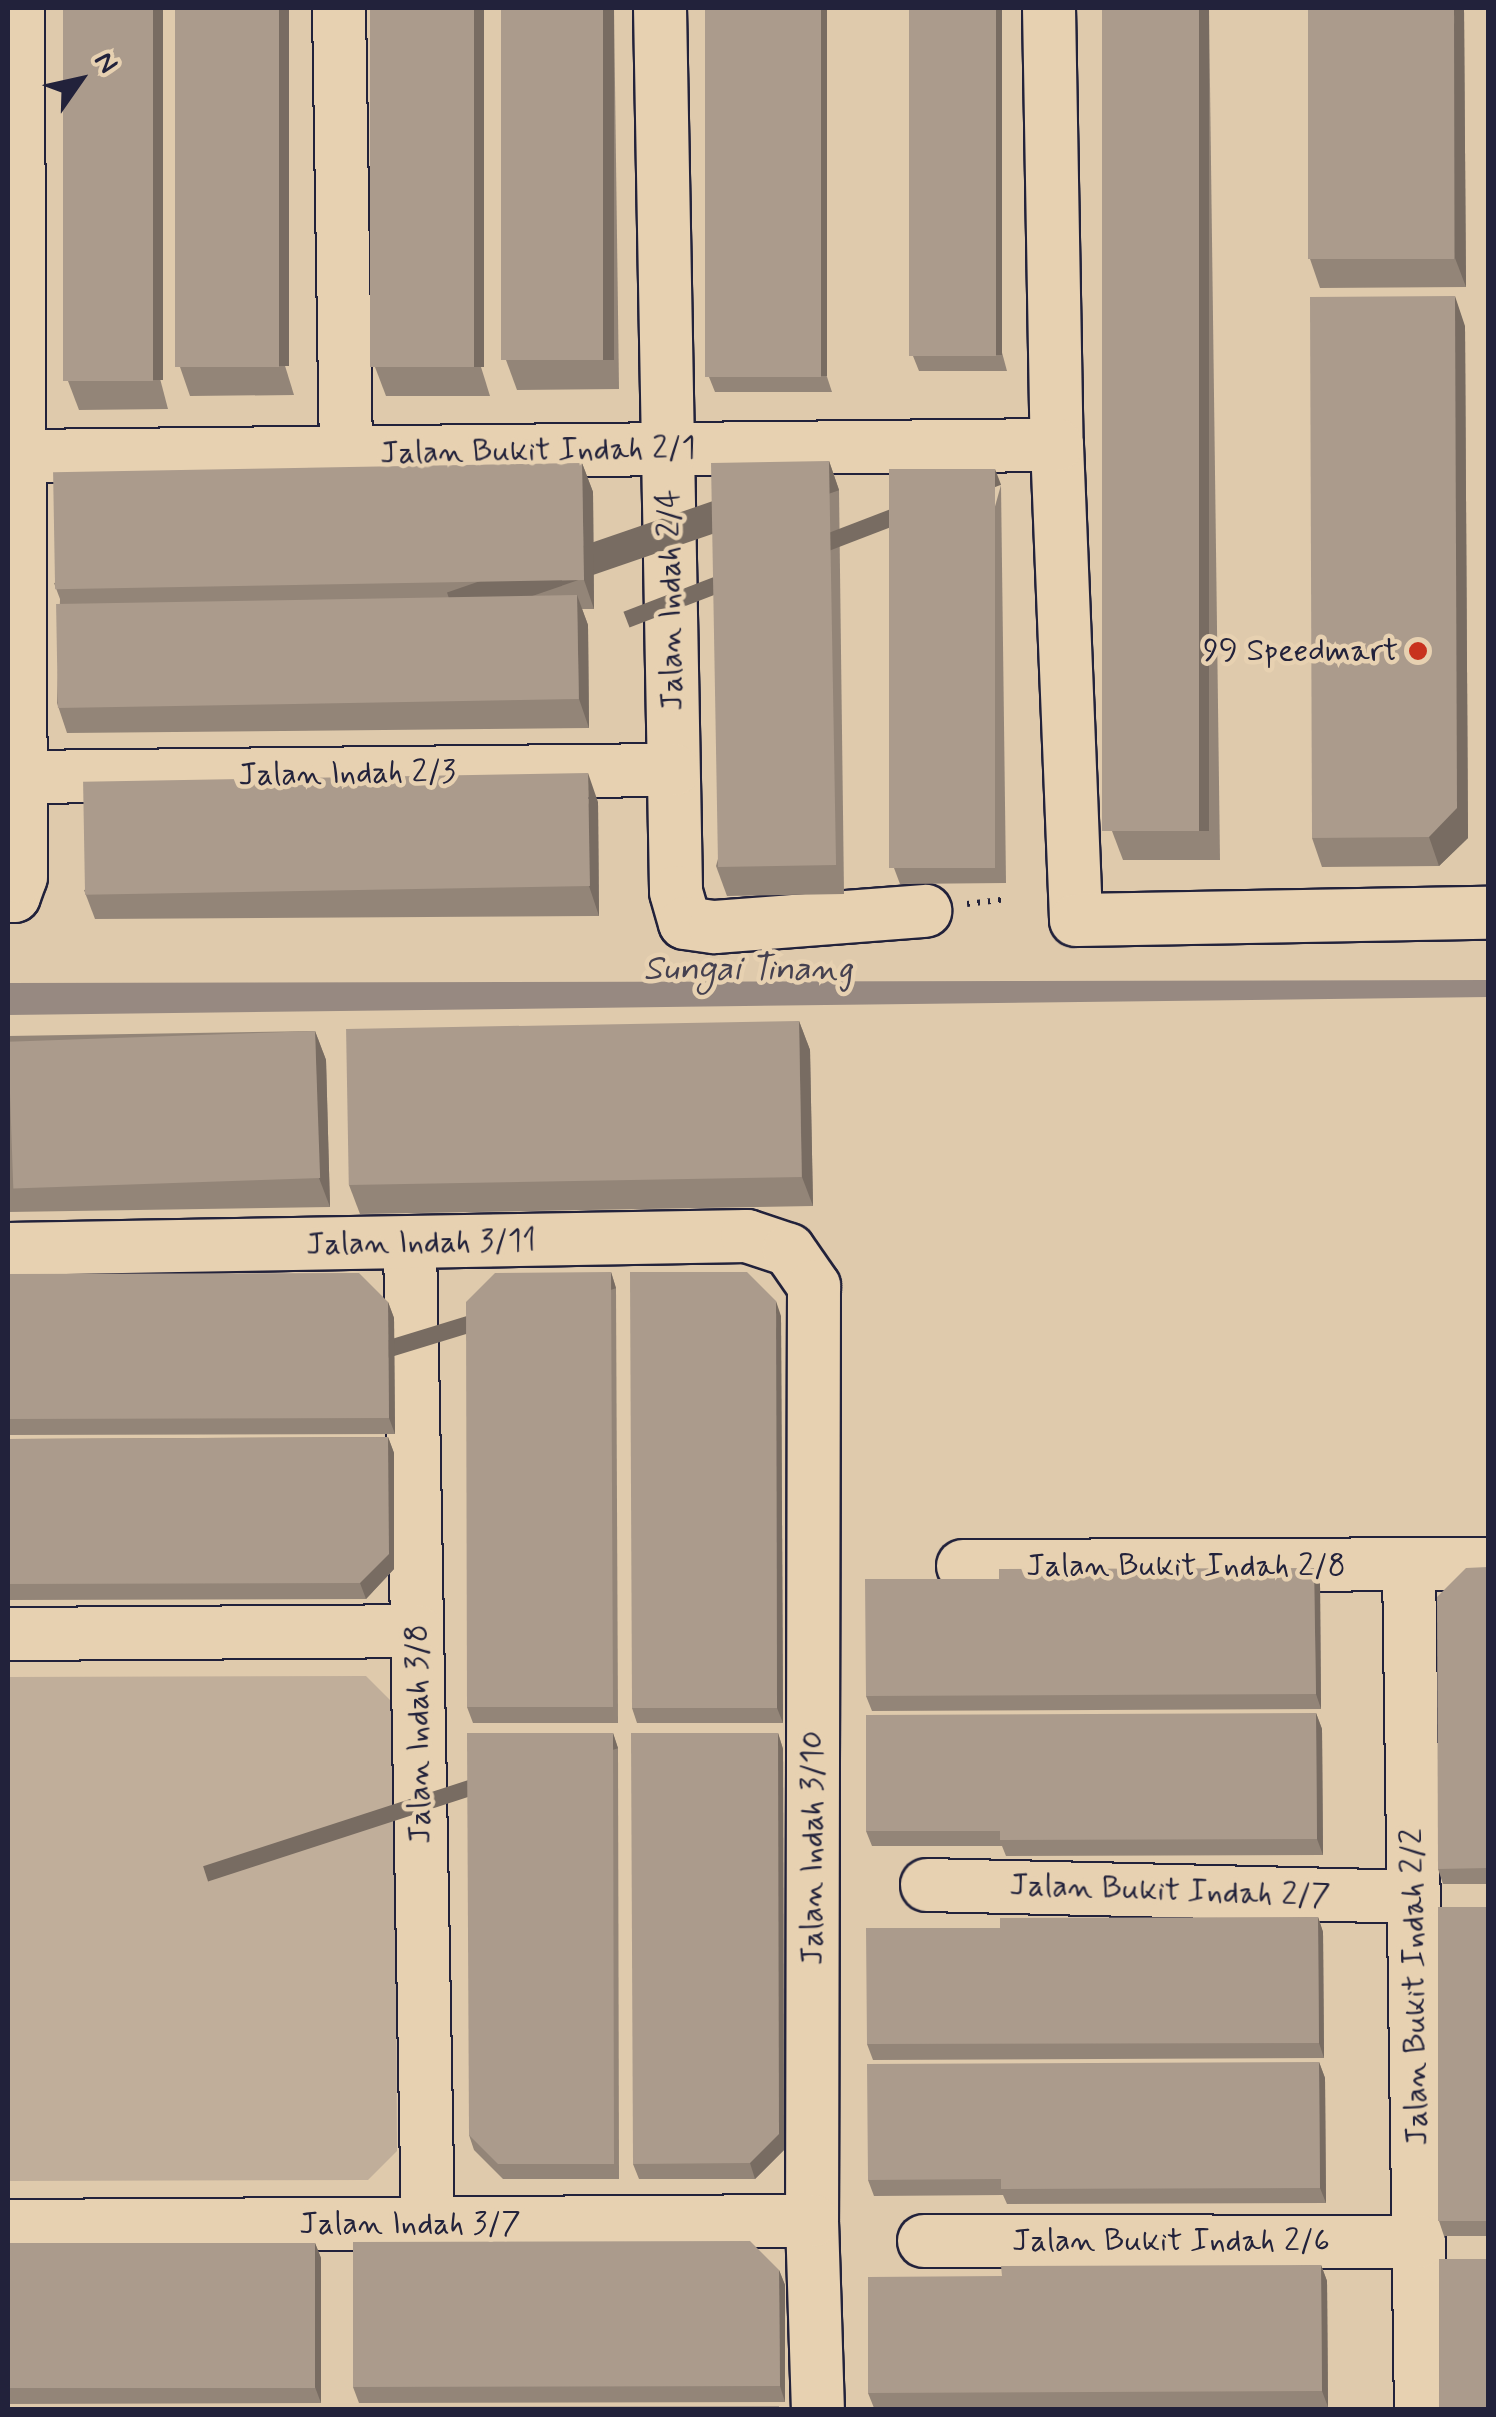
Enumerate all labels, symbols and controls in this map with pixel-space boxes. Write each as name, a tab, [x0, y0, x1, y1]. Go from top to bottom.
north arrow	[30, 30, 130, 130]
text: N	[85, 45, 126, 81]
street label: Jalan Bukit Indah 2/1	[384, 429, 692, 473]
street label: Jalan Indah 2/4	[650, 486, 692, 714]
place label: 99 Speedmart	[1203, 632, 1398, 670]
marker: 99 Speedmart	[1407, 640, 1429, 662]
street label: Jalan Indah 2/3	[235, 753, 459, 795]
water label: Sungai Tinang	[643, 948, 853, 990]
street label: Jalan Indah 3/11	[303, 1222, 539, 1264]
street label: Jalan Bukit Indah 2/8	[1030, 1547, 1342, 1585]
street label: Jalan Indah 3/8	[398, 1621, 440, 1847]
street label: Jalan Indah 3/10	[794, 1728, 832, 1968]
street label: Jalan Bukit Indah 2/2	[1393, 1832, 1437, 2142]
street label: Jalan Bukit Indah 2/7	[1013, 1866, 1327, 1916]
street label: Jalan Indah 3/7	[296, 2205, 524, 2243]
street label: Jalan Bukit Indah 2/6	[1016, 2222, 1326, 2260]

